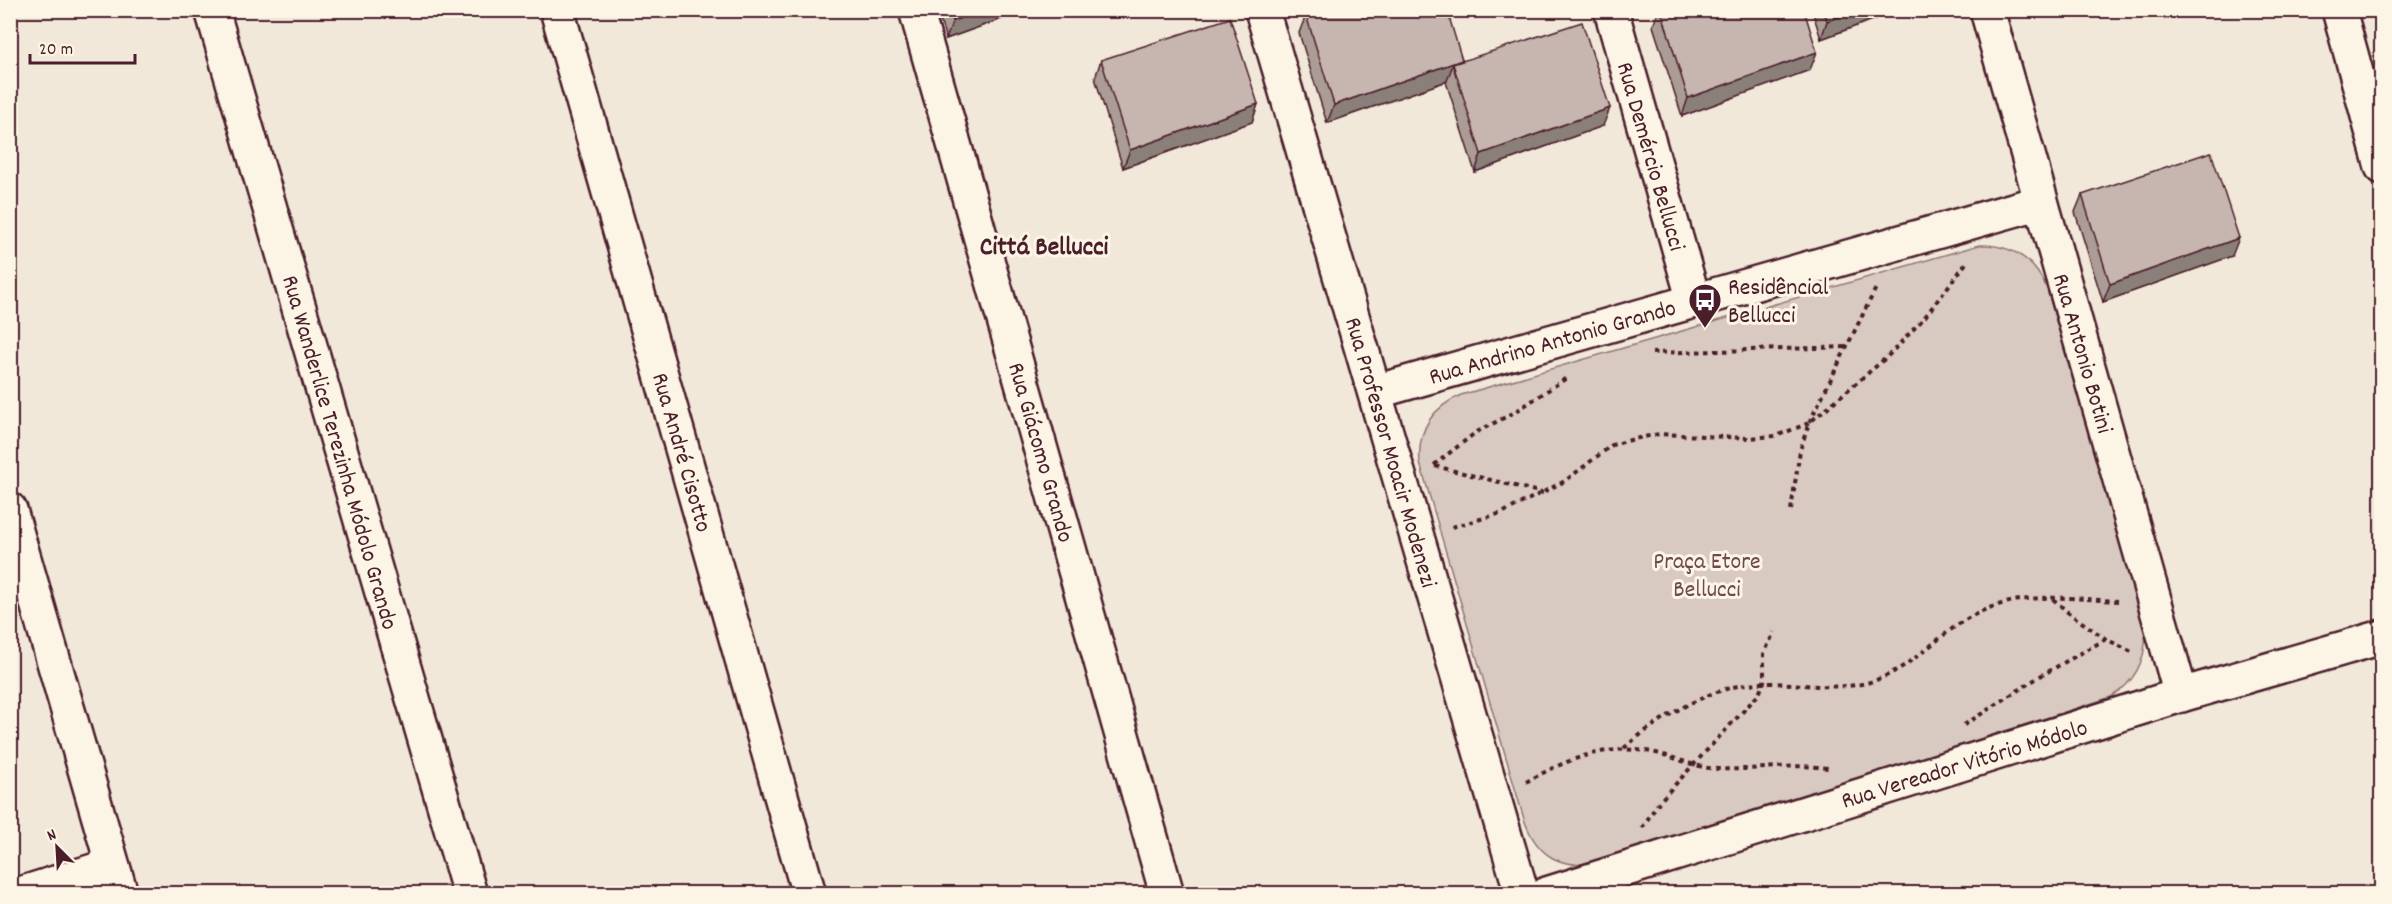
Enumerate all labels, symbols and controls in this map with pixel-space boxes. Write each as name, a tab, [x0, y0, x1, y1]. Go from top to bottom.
scale bar	[30, 27, 135, 65]
text: 20 m	[39, 38, 73, 63]
street label: Rua Demércio Bellucci	[1606, 58, 1692, 255]
district label: Cittá Bellucci	[980, 230, 1109, 267]
street label: Rua Antonio Botini	[2042, 270, 2120, 438]
street label: Rua Wanderlice Terezinha Módolo Grando	[271, 272, 405, 634]
place label: Residêncial Bellucci	[1728, 272, 1829, 334]
bus stop icon: Residêncial Bellucci	[1687, 282, 1723, 329]
street label: Rua Andrino Antonio Grando	[1425, 292, 1680, 395]
street label: Rua Professor Moacir Modenezi	[1334, 314, 1444, 592]
street label: Rua Giácomo Grando	[997, 359, 1081, 547]
street label: Rua André Cisotto	[641, 369, 719, 537]
park label: Praça Etore Bellucci	[1653, 546, 1761, 608]
street label: Rua Vereador Vitório Módolo	[1838, 712, 2092, 820]
north arrow	[27, 817, 87, 877]
text: N	[44, 823, 60, 848]

